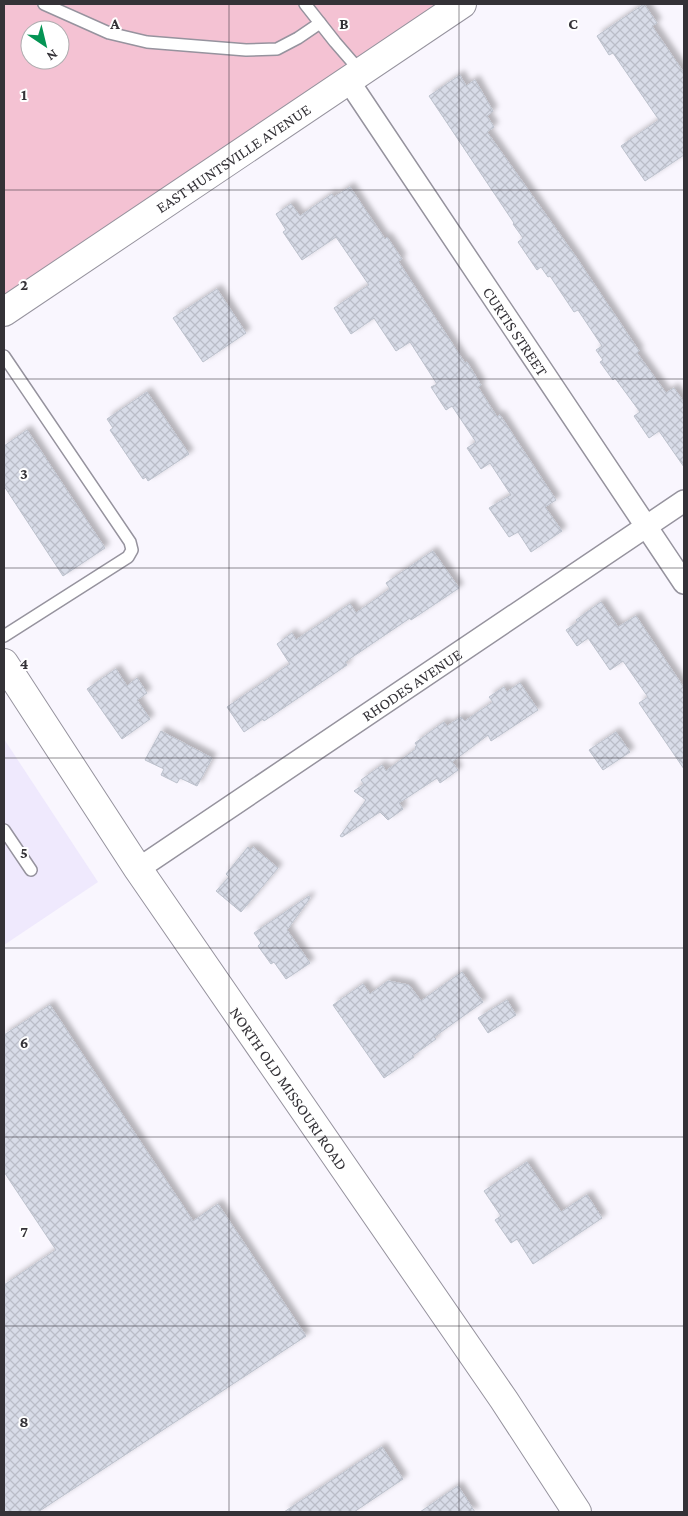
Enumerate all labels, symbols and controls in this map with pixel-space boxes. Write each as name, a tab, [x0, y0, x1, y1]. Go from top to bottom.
text: A	[109, 15, 120, 32]
text: B	[339, 15, 349, 32]
text: C	[568, 15, 578, 32]
north arrow	[20, 20, 70, 70]
text: N	[44, 46, 61, 65]
text: 1	[21, 86, 27, 103]
street label: EAST HUNTSVILLE AVENUE	[153, 100, 314, 216]
text: 2	[20, 276, 28, 293]
street label: CURTIS STREET	[480, 283, 552, 379]
text: 3	[20, 465, 28, 482]
street label: RHODES AVENUE	[359, 645, 465, 724]
text: 4	[20, 655, 29, 672]
text: 5	[20, 844, 28, 861]
street label: NORTH OLD MISSOURI ROAD	[227, 1003, 351, 1173]
text: 6	[20, 1034, 28, 1051]
text: 7	[20, 1223, 28, 1240]
text: 8	[19, 1413, 29, 1430]

